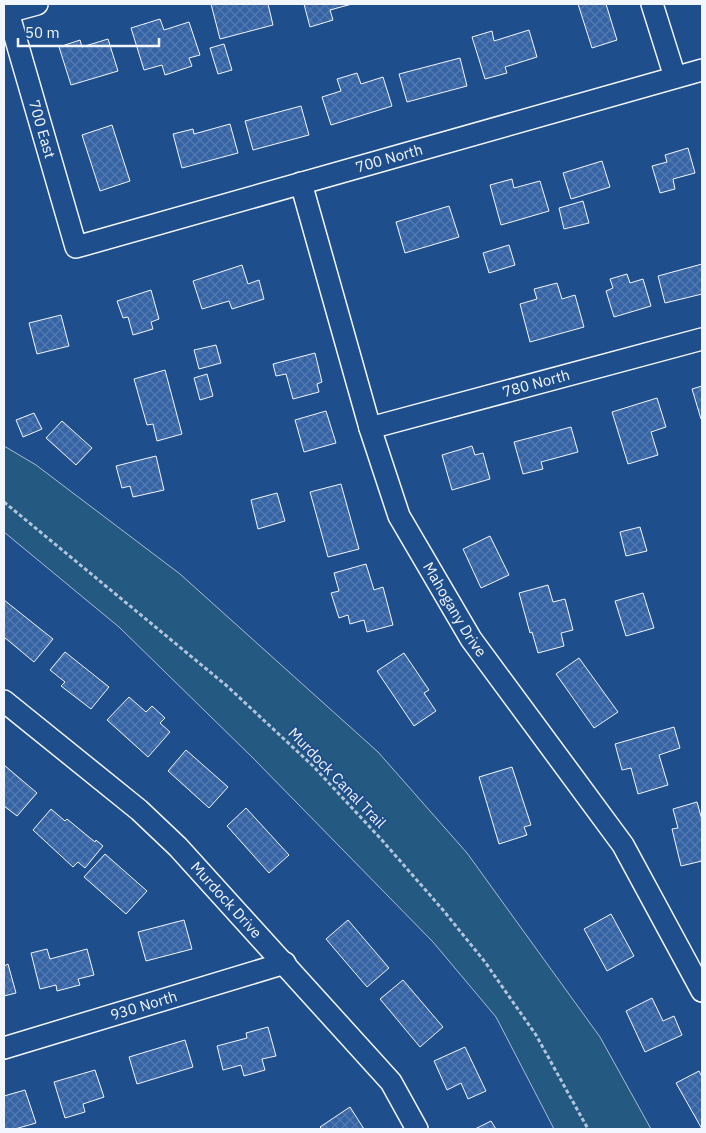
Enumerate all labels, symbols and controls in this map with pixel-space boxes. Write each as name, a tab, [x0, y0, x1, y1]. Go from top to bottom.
scale bar	[18, 15, 159, 47]
text: 50 m	[25, 23, 60, 42]
street label: 700 East	[25, 98, 60, 160]
street label: 700 North	[353, 139, 425, 177]
street label: 780 North	[500, 365, 572, 401]
street label: Mahogany Drive	[419, 559, 491, 660]
street label: Murdock Canal Trail	[284, 723, 390, 832]
street label: Murdock Drive	[187, 857, 266, 942]
street label: 930 North	[108, 986, 179, 1024]

